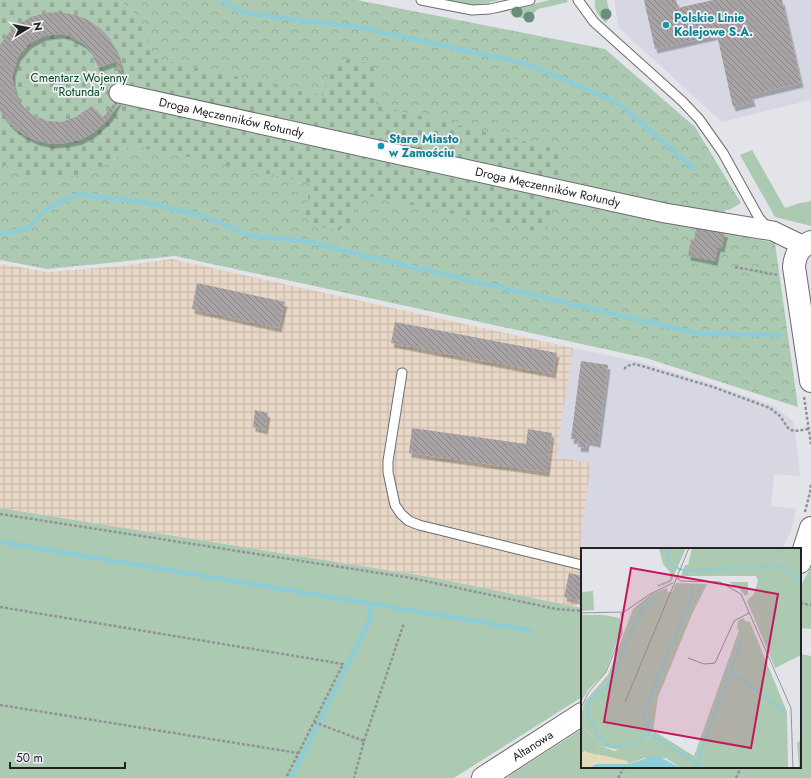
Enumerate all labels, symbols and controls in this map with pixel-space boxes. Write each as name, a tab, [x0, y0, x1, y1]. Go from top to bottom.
north arrow	[8, 8, 48, 48]
place label: Polskie Linie Kolejowe S.A.	[674, 9, 753, 41]
marker: Polskie Linie Kolejowe S.A.	[661, 20, 671, 30]
text: N	[29, 21, 46, 32]
park label: Cmentarz Wojenny "Rotunda"	[31, 69, 128, 101]
street label: Droga Męczenników Rotundy	[157, 93, 306, 143]
place label: Stare Miasto w Zamościu	[388, 130, 459, 162]
marker: Stare Miasto w Zamościu	[376, 141, 386, 151]
street label: Droga Męczenników Rotundy	[474, 163, 623, 212]
inset map	[581, 548, 801, 768]
street label: Altanowa	[508, 726, 557, 766]
scale bar	[10, 744, 125, 770]
text: 50 m	[16, 749, 43, 767]

